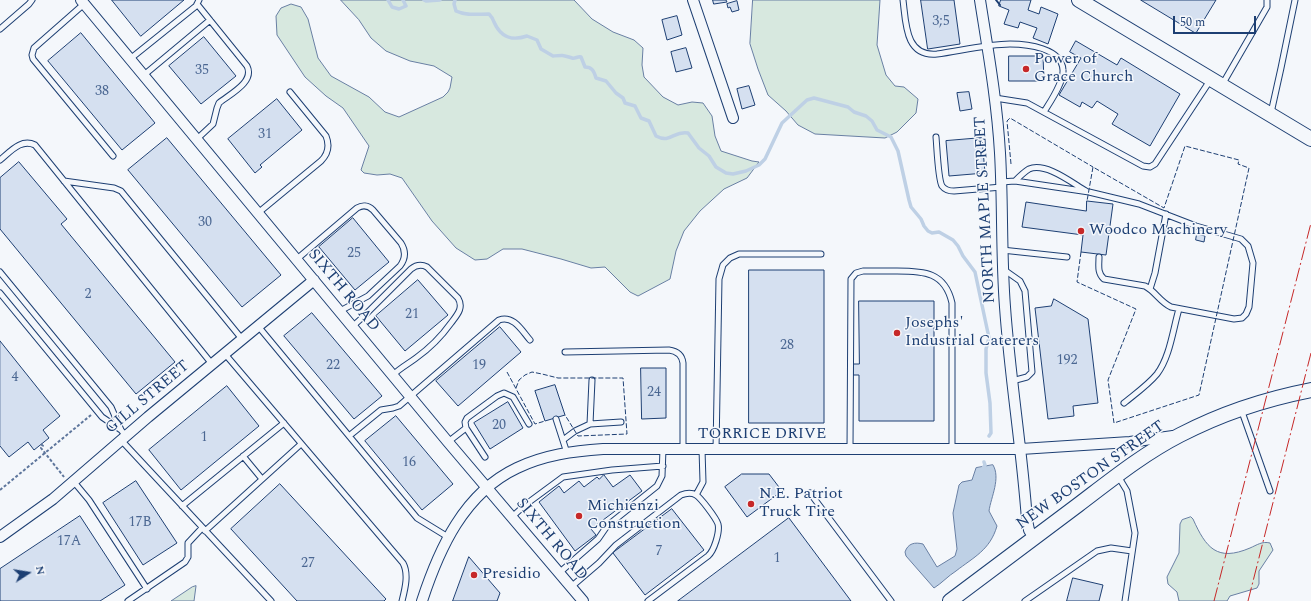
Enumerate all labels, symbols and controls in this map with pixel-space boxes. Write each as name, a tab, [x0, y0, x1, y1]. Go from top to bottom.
scale bar	[1175, 8, 1258, 34]
text: 50 m	[1180, 13, 1205, 32]
house number: 3;5	[932, 14, 950, 30]
place label: Power of Grace Church	[1034, 50, 1133, 88]
house number: 35	[195, 63, 209, 79]
marker: Power of Grace Church	[1021, 64, 1031, 74]
house number: 38	[95, 84, 109, 100]
street label: NORTH MAPLE STREET	[972, 116, 1000, 304]
house number: 31	[258, 127, 272, 143]
house number: 30	[198, 215, 212, 231]
place label: Woodco Machinery	[1089, 221, 1227, 241]
marker: Woodco Machinery	[1076, 226, 1086, 236]
street label: SIXTH ROAD	[303, 246, 383, 336]
house number: 25	[347, 246, 361, 262]
house number: 2	[85, 287, 91, 303]
house number: 21	[405, 307, 419, 323]
place label: Josephs' Industrial Caterers	[905, 314, 1039, 352]
marker: Josephs' Industrial Caterers	[892, 328, 902, 338]
house number: 28	[780, 338, 794, 354]
house number: 192	[1057, 353, 1077, 369]
street label: GILL STREET	[102, 357, 194, 439]
house number: 22	[326, 358, 340, 374]
house number: 19	[472, 358, 486, 374]
house number: 4	[12, 370, 18, 386]
house number: 24	[647, 385, 661, 401]
street label: NEW BOSTON STREET	[1013, 417, 1169, 535]
house number: 20	[492, 418, 506, 434]
street label: TORRICE DRIVE	[698, 425, 826, 445]
house number: 1	[201, 430, 207, 446]
house number: 16	[402, 455, 416, 471]
place label: N.E. Patriot Truck Tire	[759, 485, 843, 523]
street label: SIXTH ROAD	[511, 495, 591, 585]
place label: Michienzi Construction	[587, 497, 681, 535]
marker: N.E. Patriot Truck Tire	[746, 499, 756, 509]
marker: Michienzi Construction	[574, 511, 584, 521]
house number: 17B	[128, 515, 152, 531]
house number: 17A	[57, 534, 81, 550]
house number: 7	[656, 544, 662, 560]
house number: 1	[774, 551, 780, 567]
north arrow	[8, 553, 48, 593]
house number: 27	[301, 556, 315, 572]
text: N	[31, 564, 49, 577]
place label: Presidio	[482, 565, 541, 585]
marker: Presidio	[469, 570, 479, 580]

